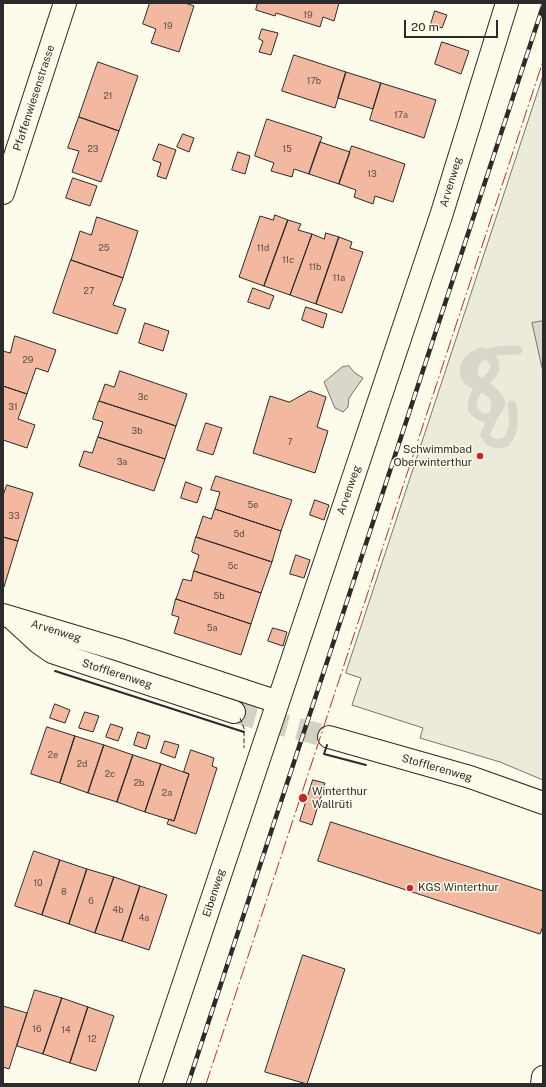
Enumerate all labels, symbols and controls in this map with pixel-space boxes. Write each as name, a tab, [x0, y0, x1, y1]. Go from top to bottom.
house number: 19	[303, 10, 313, 20]
scale bar	[406, 12, 500, 38]
text: 20 m	[411, 20, 439, 34]
house number: 19	[163, 21, 173, 31]
street label: Pfaffenwiesenstrasse	[11, 43, 57, 153]
house number: 17b	[307, 76, 321, 86]
house number: 21	[103, 91, 113, 101]
house number: 17a	[394, 110, 408, 120]
house number: 23	[87, 144, 99, 154]
house number: 15	[282, 144, 292, 154]
street label: Arvenweg	[437, 155, 465, 209]
house number: 13	[367, 169, 377, 179]
house number: 25	[98, 243, 110, 253]
house number: 11d	[257, 243, 269, 253]
house number: 11c	[282, 255, 294, 265]
house number: 11b	[309, 262, 321, 272]
house number: 11a	[333, 273, 345, 283]
house number: 27	[84, 286, 94, 296]
house number: 29	[23, 355, 33, 365]
house number: 3c	[138, 392, 148, 402]
house number: 31	[8, 402, 18, 412]
house number: 3b	[131, 426, 143, 436]
house number: 7	[287, 437, 293, 447]
place label: Schwimmbad Oberwinterthur	[393, 443, 472, 469]
marker: Schwimmbad Oberwinterthur	[475, 451, 485, 461]
house number: 3a	[117, 457, 127, 467]
street label: Arvenweg	[334, 463, 364, 517]
house number: 5e	[248, 500, 258, 510]
house number: 33	[8, 511, 20, 521]
house number: 5d	[233, 529, 245, 539]
house number: 5c	[228, 561, 238, 571]
house number: 5b	[213, 591, 225, 601]
street label: Arvenweg	[29, 617, 83, 645]
house number: 5a	[207, 623, 217, 633]
street label: Stofflerenweg	[80, 656, 154, 692]
house number: 2e	[48, 750, 58, 760]
street label: Stofflerenweg	[400, 752, 474, 784]
house number: 2d	[77, 759, 87, 769]
house number: 2c	[105, 769, 115, 779]
house number: 2b	[134, 778, 144, 788]
place label: Winterthur Wallrüti	[312, 785, 367, 811]
house number: 2a	[162, 788, 172, 798]
marker: Winterthur Wallrüti	[297, 792, 309, 804]
street label: Eibenweg	[200, 867, 228, 919]
house number: 10	[33, 878, 43, 888]
place label: KGS Winterthur	[418, 881, 499, 895]
marker: KGS Winterthur	[405, 883, 415, 893]
house number: 8	[61, 887, 67, 897]
house number: 6	[88, 896, 94, 906]
house number: 4b	[112, 905, 124, 915]
house number: 4a	[139, 913, 149, 923]
house number: 16	[32, 1024, 42, 1034]
house number: 14	[61, 1025, 71, 1035]
house number: 12	[87, 1034, 97, 1044]

